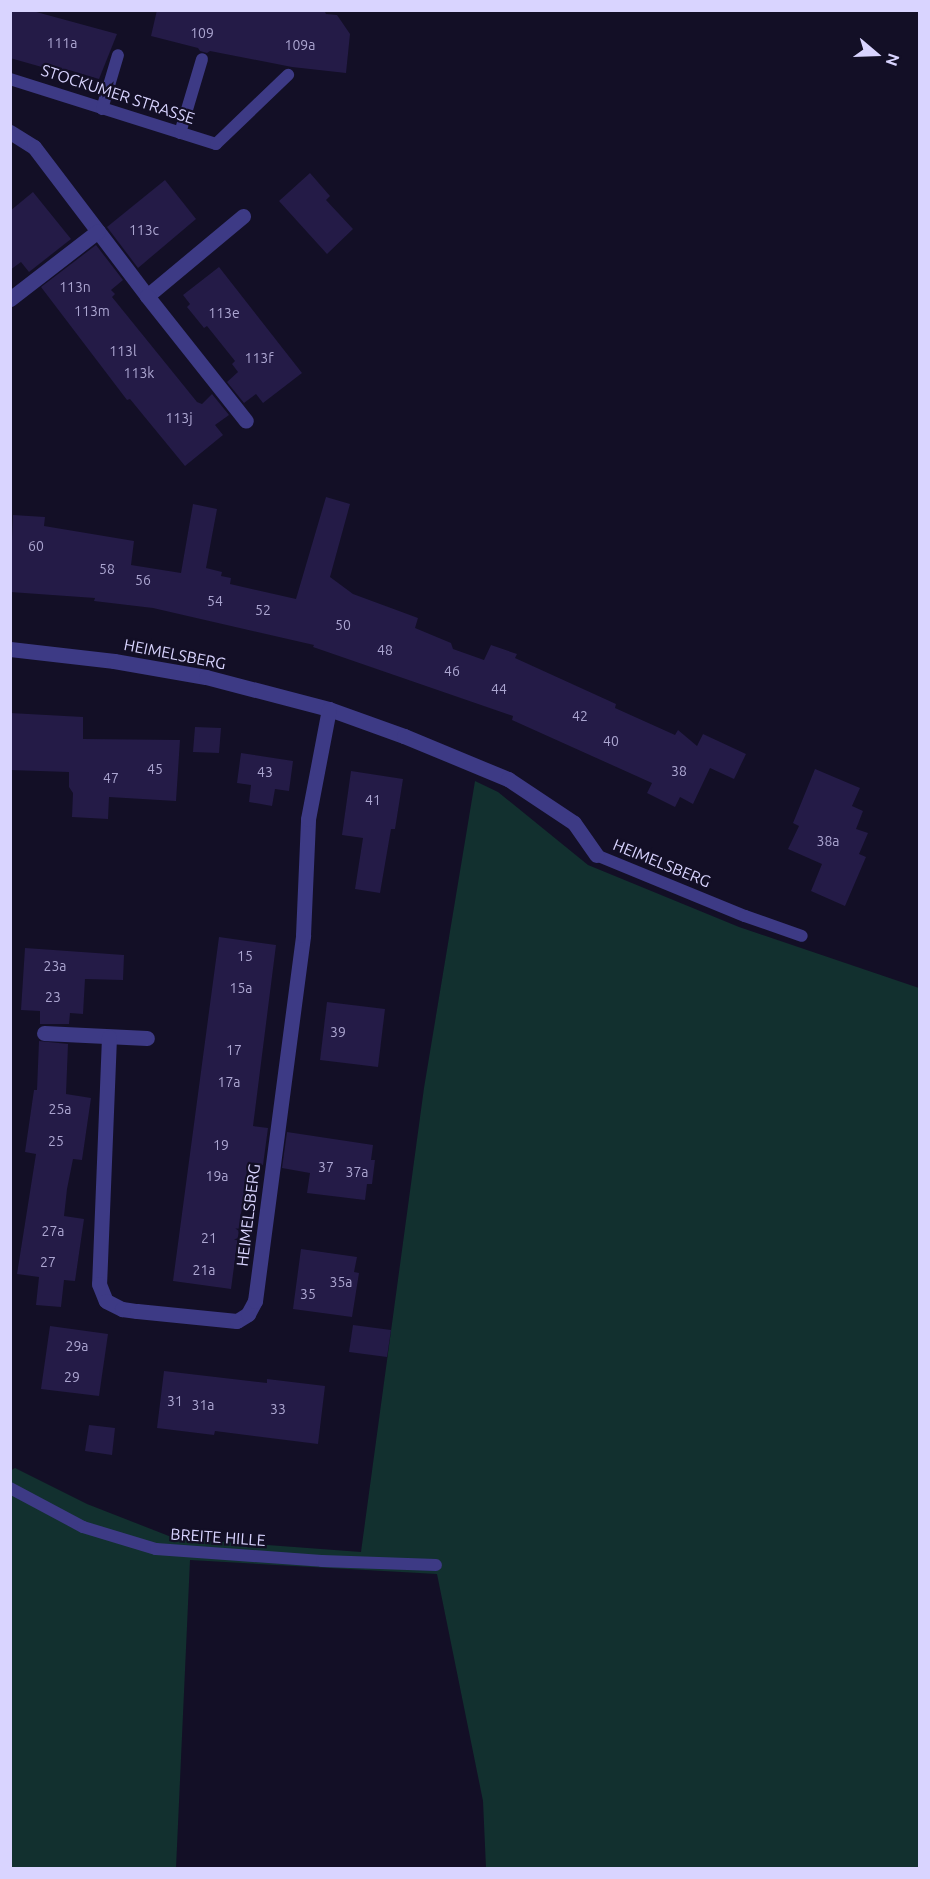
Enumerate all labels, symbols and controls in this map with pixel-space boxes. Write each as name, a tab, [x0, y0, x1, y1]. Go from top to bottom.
north arrow	[846, 24, 906, 84]
house number: 109	[190, 25, 214, 41]
house number: 111a	[47, 35, 77, 51]
house number: 109a	[285, 37, 315, 53]
text: N	[883, 51, 903, 68]
street label: STOCKUMER STRASSE	[39, 60, 197, 128]
house number: 113c	[129, 222, 159, 238]
house number: 113n	[59, 279, 91, 295]
house number: 113m	[74, 303, 110, 319]
house number: 113e	[208, 305, 240, 321]
house number: 113l	[109, 343, 137, 359]
house number: 113f	[244, 350, 274, 366]
house number: 113k	[124, 365, 154, 381]
house number: 113j	[165, 410, 193, 426]
house number: 60	[28, 538, 44, 554]
house number: 58	[99, 561, 115, 577]
house number: 56	[135, 572, 151, 588]
house number: 54	[207, 593, 223, 609]
house number: 52	[255, 602, 271, 618]
house number: 50	[335, 617, 351, 633]
street label: HEIMELSBERG	[122, 635, 228, 673]
house number: 48	[377, 642, 393, 658]
house number: 46	[444, 663, 460, 679]
house number: 44	[491, 681, 507, 697]
house number: 42	[572, 708, 588, 724]
house number: 40	[603, 733, 619, 749]
house number: 45	[147, 761, 163, 777]
house number: 38	[671, 763, 687, 779]
house number: 43	[257, 764, 273, 780]
house number: 47	[103, 770, 119, 786]
house number: 41	[365, 792, 381, 808]
house number: 38a	[817, 833, 839, 849]
street label: HEIMELSBERG	[610, 835, 714, 891]
house number: 15	[237, 948, 253, 964]
house number: 23a	[44, 958, 66, 974]
house number: 15a	[230, 980, 252, 996]
house number: 23	[45, 989, 61, 1005]
house number: 39	[330, 1024, 346, 1040]
house number: 17	[226, 1042, 242, 1058]
house number: 17a	[218, 1074, 240, 1090]
house number: 25a	[49, 1101, 71, 1117]
house number: 25	[48, 1133, 64, 1149]
house number: 19	[213, 1137, 229, 1153]
house number: 37	[318, 1159, 334, 1175]
street label: HEIMELSBERG	[232, 1162, 264, 1268]
house number: 37a	[346, 1164, 368, 1180]
house number: 19a	[206, 1168, 228, 1184]
house number: 27a	[42, 1223, 64, 1239]
house number: 21	[201, 1230, 217, 1246]
house number: 27	[40, 1254, 56, 1270]
house number: 21a	[193, 1262, 215, 1278]
house number: 35a	[330, 1274, 352, 1290]
house number: 35	[300, 1286, 316, 1302]
house number: 29a	[66, 1338, 88, 1354]
house number: 29	[64, 1369, 80, 1385]
house number: 31	[167, 1393, 183, 1409]
house number: 31a	[192, 1397, 214, 1413]
house number: 33	[270, 1401, 286, 1417]
street label: BREITE HILLE	[170, 1524, 266, 1550]

